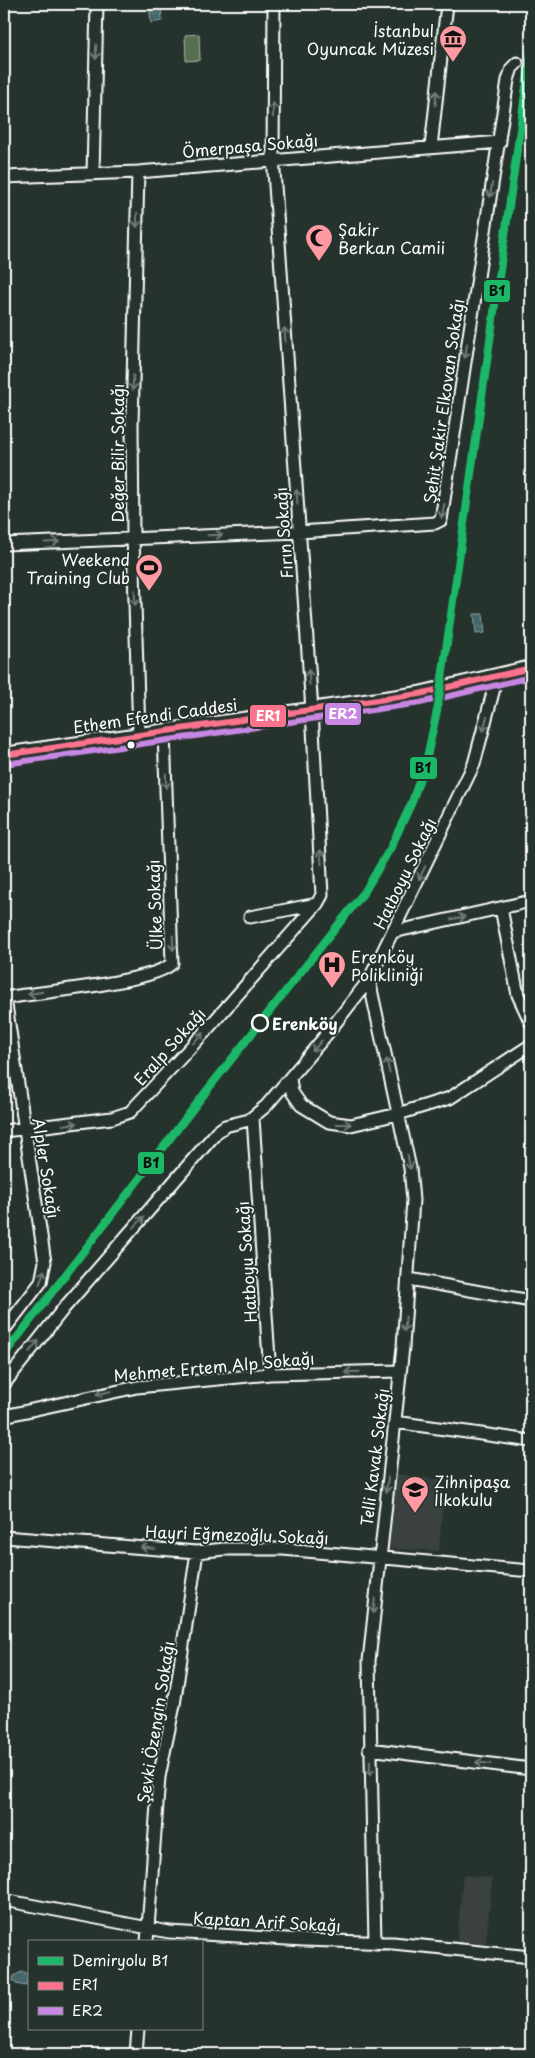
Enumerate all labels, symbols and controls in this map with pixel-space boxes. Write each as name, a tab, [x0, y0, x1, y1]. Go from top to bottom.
place label: İstanbul Oyuncak Müzesi	[307, 18, 434, 60]
museum icon: İstanbul Oyuncak Müzesi	[438, 24, 468, 63]
one-way arrow	[91, 44, 100, 60]
one-way arrow	[432, 91, 441, 107]
one-way arrow	[268, 103, 278, 119]
street label: Ömerpaşa Sokağı	[181, 127, 319, 163]
one-way arrow	[486, 182, 496, 198]
one-way arrow	[132, 212, 142, 228]
place label: Şakir Berkan Camii	[338, 217, 445, 259]
mosque icon: Şakir Berkan Camii	[304, 223, 334, 262]
line badge: B1	[483, 279, 511, 303]
text: B1	[489, 280, 505, 301]
street label: Şehit Şakir Elkovan Sokağı	[417, 297, 469, 505]
one-way arrow	[281, 328, 290, 344]
one-way arrow	[461, 342, 471, 358]
one-way arrow	[129, 375, 138, 391]
street label: Değer Bilir Sokağı	[105, 384, 129, 522]
street label: Fırın Sokağı	[268, 486, 298, 580]
one-way arrow	[292, 490, 301, 506]
one-way arrow	[437, 503, 447, 519]
one-way arrow	[206, 530, 223, 540]
one-way arrow	[44, 537, 60, 546]
place label: Weekend Training Club	[27, 547, 130, 589]
sports icon: Weekend Training Club	[134, 553, 164, 592]
one-way arrow	[130, 590, 139, 606]
one-way arrow	[305, 669, 314, 685]
street label: Ethem Efendi Caddesi	[71, 692, 239, 738]
line badge: ER2	[324, 702, 362, 726]
text: ER2	[329, 703, 358, 724]
line badge: ER1	[249, 704, 287, 728]
text: ER1	[256, 705, 280, 726]
one-way arrow	[480, 716, 489, 732]
unlabelled marker	[126, 740, 136, 750]
line badge: B1	[409, 756, 438, 780]
text: B1	[415, 757, 431, 778]
one-way arrow	[161, 772, 170, 788]
street label: Hatboyu Sokağı	[367, 813, 441, 933]
one-way arrow	[316, 849, 325, 865]
street label: Ülke Sokağı	[140, 859, 168, 951]
one-way arrow	[416, 865, 426, 880]
one-way arrow	[450, 913, 466, 922]
one-way arrow	[168, 935, 177, 951]
place label: Erenköy Polikliniği	[351, 944, 423, 986]
hospital icon: Erenköy Polikliniği	[317, 950, 347, 989]
one-way arrow	[27, 988, 43, 998]
street label: Eralp Sokağı	[128, 1002, 210, 1090]
place label: Erenköy	[272, 1011, 337, 1035]
marker: Erenköy	[251, 1014, 269, 1032]
one-way arrow	[192, 1032, 204, 1045]
one-way arrow	[312, 1040, 323, 1053]
one-way arrow	[383, 1059, 392, 1075]
street label: Alpler Sokağı	[27, 1116, 67, 1220]
one-way arrow	[61, 1118, 77, 1128]
one-way arrow	[336, 1119, 352, 1129]
line badge: B1	[137, 1151, 165, 1175]
text: B1	[143, 1152, 159, 1173]
one-way arrow	[404, 1153, 414, 1169]
street label: Hatboyu Sokağı	[230, 1200, 262, 1324]
one-way arrow	[133, 1215, 145, 1228]
one-way arrow	[38, 1270, 47, 1285]
one-way arrow	[400, 1315, 410, 1331]
one-way arrow	[29, 1340, 40, 1353]
street label: Mehmet Ertem Alp Sokağı	[113, 1345, 315, 1387]
one-way arrow	[344, 1367, 360, 1377]
street label: Telli Kavak Sokağı	[354, 1387, 394, 1527]
one-way arrow	[95, 1389, 111, 1398]
place label: Zihnipaşa İlkokulu	[434, 1469, 511, 1511]
school or university icon: Zihnipaşa İlkokulu	[400, 1475, 430, 1514]
one-way arrow	[382, 1477, 392, 1493]
street label: Hayri Eğmezoğlu Sokağı	[145, 1519, 329, 1549]
one-way arrow	[141, 1544, 157, 1553]
one-way arrow	[369, 1597, 379, 1613]
street label: Şevki Özengin Sokağı	[130, 1639, 180, 1805]
one-way arrow	[475, 1758, 491, 1768]
one-way arrow	[365, 1760, 375, 1776]
street label: Kaptan Arif Sokağı	[193, 1905, 341, 1937]
legend	[28, 1940, 202, 2030]
text: Demiryolu B1	[72, 1948, 168, 1971]
text: ER1	[72, 1972, 98, 1995]
text: ER2	[72, 1998, 103, 2021]

